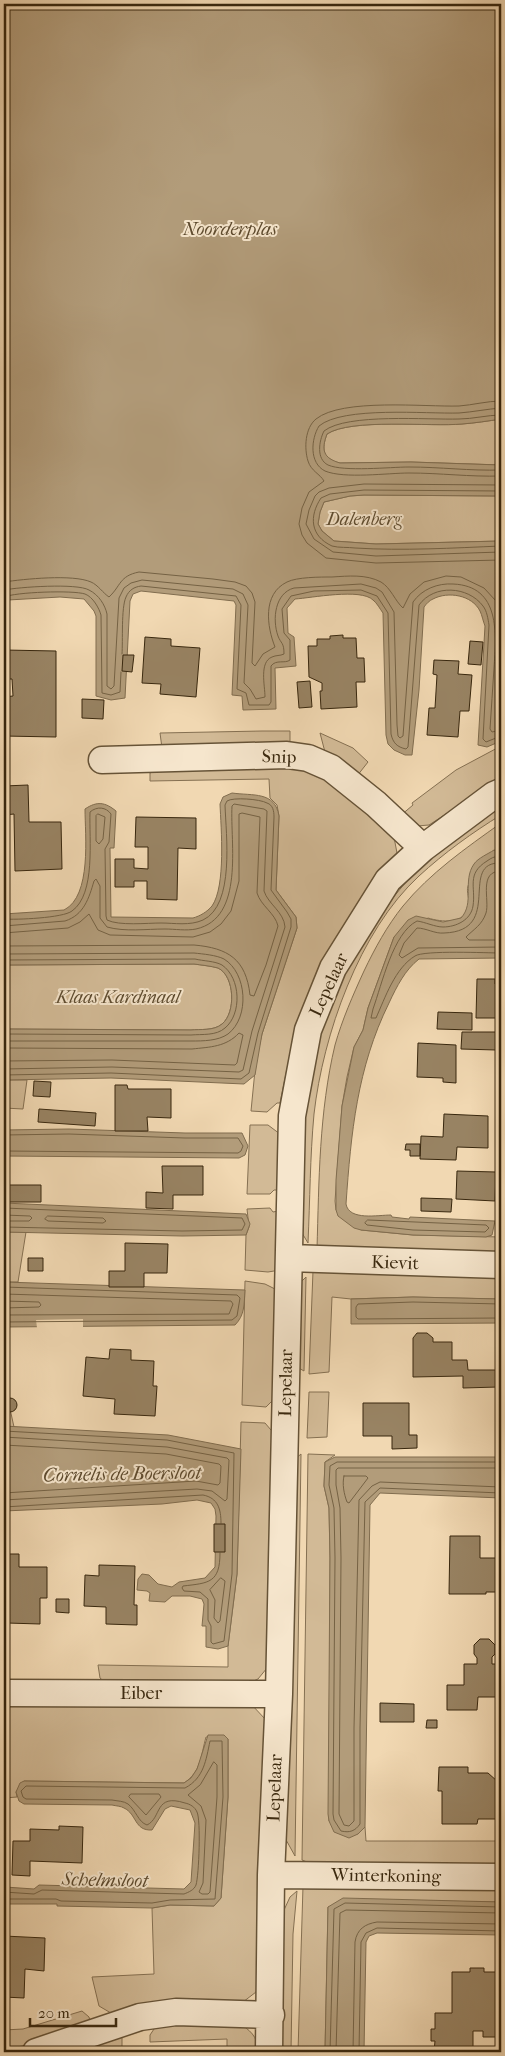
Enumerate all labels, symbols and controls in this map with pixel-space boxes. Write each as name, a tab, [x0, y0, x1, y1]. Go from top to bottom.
water label: Noorderplas	[182, 218, 278, 240]
park label: Dalenberg	[326, 509, 402, 530]
street label: Snip	[261, 746, 297, 768]
street label: Lepelaar	[305, 950, 353, 1020]
park label: Klaas Kardinaal	[54, 987, 183, 1008]
street label: Kievit	[371, 1252, 420, 1274]
street label: Lepelaar	[275, 1349, 297, 1417]
water label: Cornelis de Boersloot	[43, 1462, 202, 1486]
street label: Eiber	[120, 1683, 162, 1704]
street label: Lepelaar	[263, 1753, 287, 1822]
street label: Winterkoning	[330, 1865, 441, 1887]
water label: Schelmsloot	[61, 1868, 149, 1892]
scale bar	[30, 1996, 116, 2028]
text: 20 m	[38, 2004, 70, 2022]

